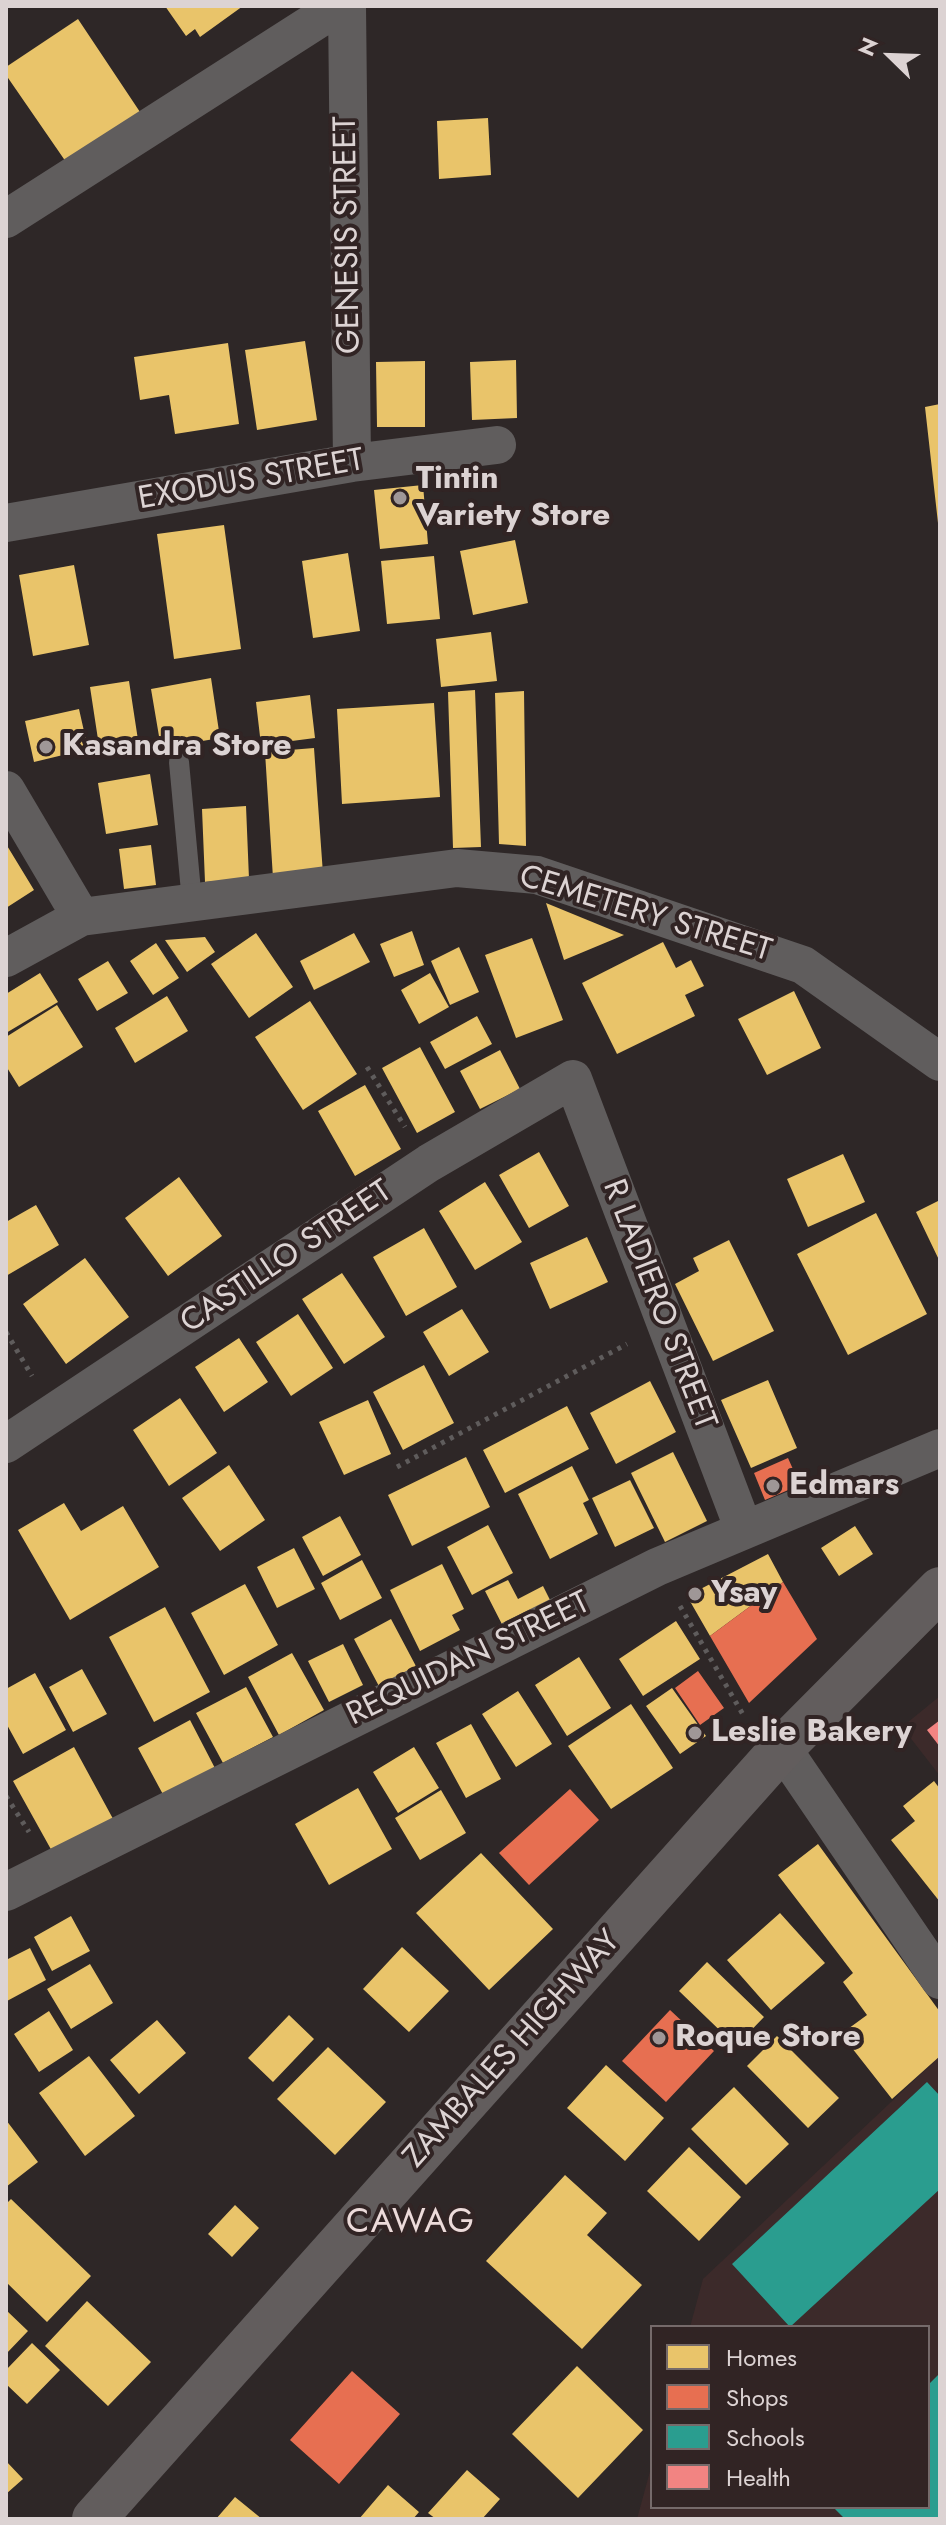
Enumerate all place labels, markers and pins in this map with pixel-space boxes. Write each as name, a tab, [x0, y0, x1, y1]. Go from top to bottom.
place label: Tintin Variety Store	[416, 461, 610, 536]
marker: Tintin Variety Store	[391, 489, 409, 507]
place label: Kasandra Store	[62, 728, 292, 766]
marker: Kasandra Store	[37, 738, 55, 756]
place label: Edmars	[789, 1467, 899, 1505]
marker: Edmars	[764, 1477, 782, 1495]
place label: Ysay	[711, 1575, 777, 1613]
marker: Ysay	[686, 1585, 704, 1603]
place label: Leslie Bakery	[711, 1714, 912, 1752]
marker: Leslie Bakery	[686, 1724, 704, 1742]
place label: Roque Store	[675, 2019, 861, 2057]
marker: Roque Store	[650, 2029, 668, 2047]

